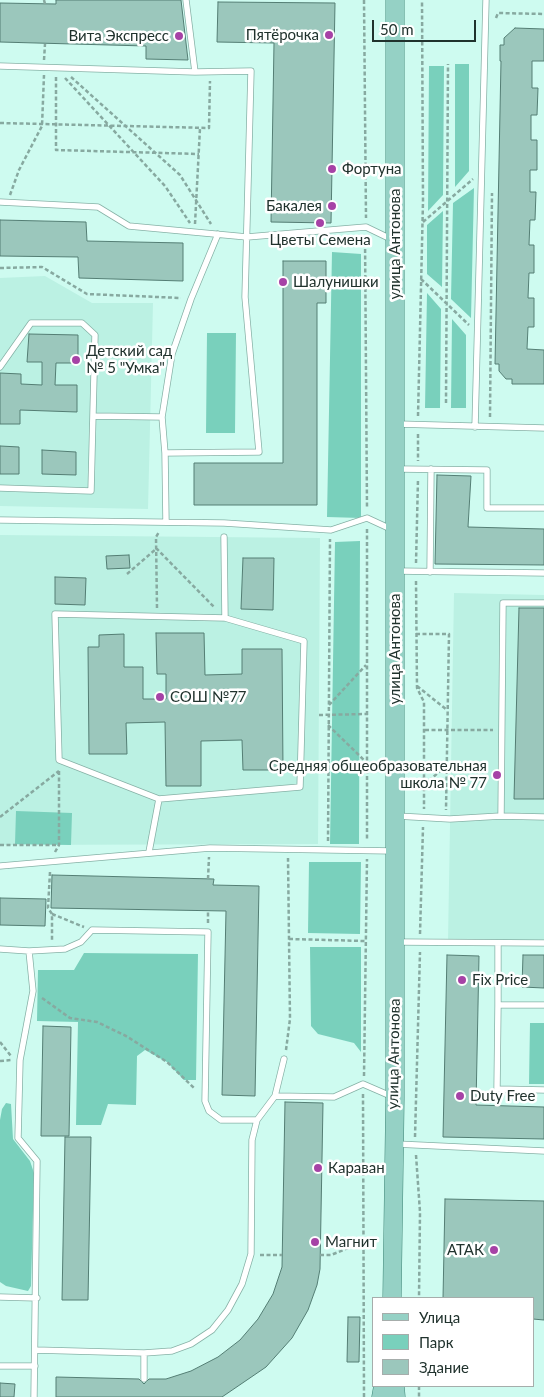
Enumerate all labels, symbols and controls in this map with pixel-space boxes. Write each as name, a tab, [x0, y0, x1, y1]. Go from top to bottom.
scale bar	[374, 10, 478, 42]
text: 50 m	[380, 20, 414, 38]
place label: Пятёрочка	[246, 26, 319, 44]
place label: Вита Экспресс	[68, 27, 169, 45]
marker: Пятёрочка	[323, 29, 335, 41]
marker: Вита Экспресс	[173, 30, 185, 42]
place label: Фортуна	[342, 160, 402, 178]
marker: Фортуна	[326, 163, 338, 175]
street label: улица Антонова	[386, 189, 404, 299]
place label: Бакалея	[266, 197, 322, 215]
marker: Бакалея	[326, 200, 338, 212]
marker: Цветы Семена	[314, 217, 326, 229]
place label: Цветы Семена	[269, 231, 371, 249]
place label: Шалунишки	[293, 273, 379, 291]
marker: Шалунишки	[277, 276, 289, 288]
place label: Детский сад № 5 "Умка"	[86, 342, 172, 377]
marker: Детский сад № 5 "Умка"	[70, 354, 82, 366]
street label: улица Антонова	[386, 594, 404, 704]
place label: СОШ №77	[170, 688, 247, 706]
marker: СОШ №77	[154, 691, 166, 703]
place label: Средняя общеобразовательная школа № 77	[269, 757, 487, 792]
marker: Средняя общеобразовательная школа № 77	[491, 769, 503, 781]
place label: Fix Price	[472, 971, 528, 989]
marker: Fix Price	[456, 974, 468, 986]
street label: улица Антонова	[384, 998, 404, 1110]
place label: Duty Free	[470, 1087, 535, 1105]
marker: Duty Free	[454, 1090, 466, 1102]
place label: Караван	[328, 1159, 385, 1177]
marker: Караван	[312, 1162, 324, 1174]
place label: Магнит	[325, 1233, 377, 1251]
marker: Магнит	[309, 1236, 321, 1248]
place label: АТАК	[447, 1241, 484, 1259]
marker: АТАК	[488, 1244, 500, 1256]
legend	[372, 1297, 534, 1387]
text: Улица	[419, 1308, 460, 1326]
text: Парк	[419, 1333, 453, 1351]
text: Здание	[419, 1358, 469, 1376]

